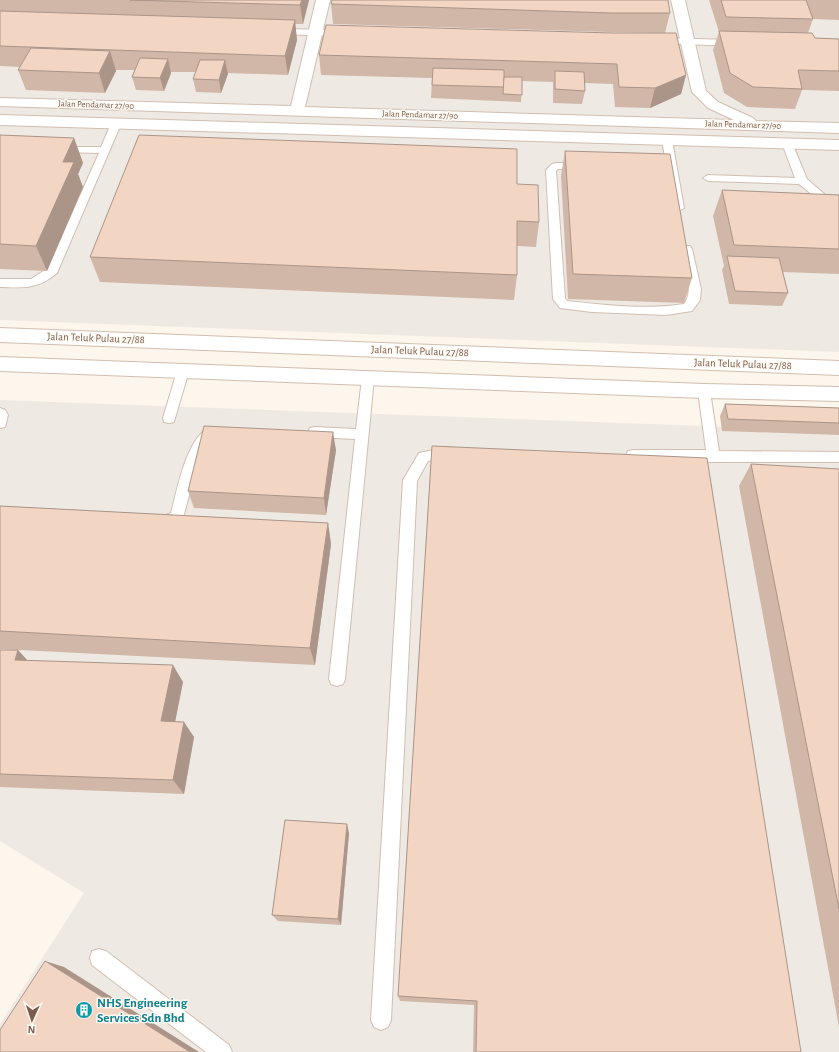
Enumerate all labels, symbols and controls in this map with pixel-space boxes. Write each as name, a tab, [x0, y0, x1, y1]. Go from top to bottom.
street label: Jalan Pendamar 27/90	[58, 99, 134, 111]
street label: Jalan Pendamar 27/90	[382, 109, 458, 121]
street label: Jalan Pendamar 27/90	[705, 119, 781, 131]
street label: Jalan Teluk Pulau 27/88	[47, 331, 145, 345]
street label: Jalan Teluk Pulau 27/88	[371, 344, 469, 358]
street label: Jalan Teluk Pulau 27/88	[694, 357, 792, 371]
place label: NHS Engineering Services Sdn Bhd	[97, 997, 188, 1025]
north arrow	[12, 1000, 52, 1040]
building icon: NHS Engineering Services Sdn Bhd	[74, 1000, 94, 1020]
text: N	[27, 1024, 36, 1035]

